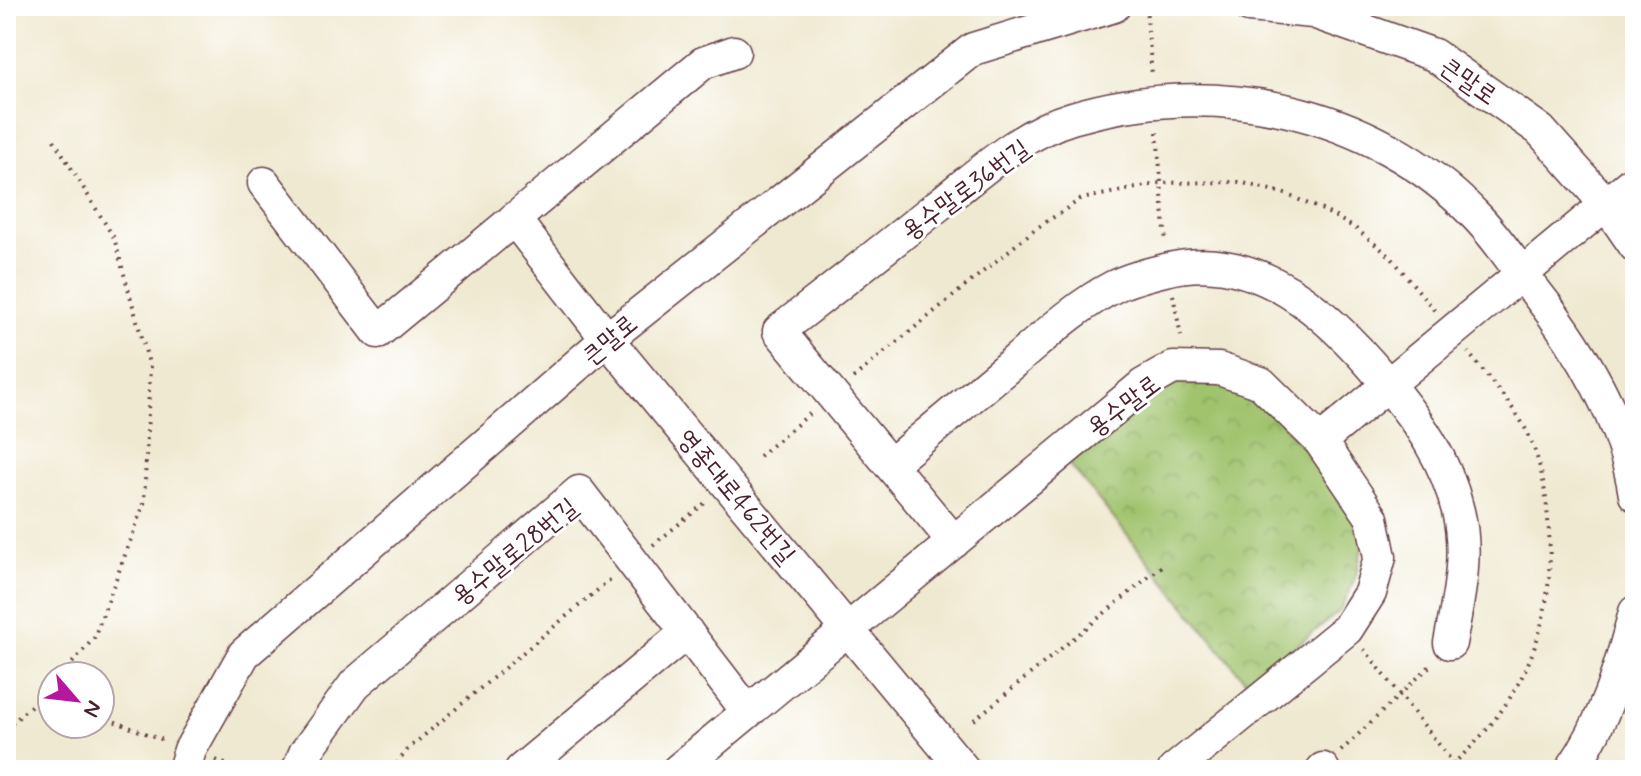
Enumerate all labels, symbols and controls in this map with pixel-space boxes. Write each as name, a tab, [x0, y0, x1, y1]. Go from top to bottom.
street label: 큰말로	[1432, 50, 1503, 114]
street label: 용수말로36번길	[895, 133, 1037, 249]
street label: 큰말로	[575, 307, 645, 374]
street label: 용수말로	[1081, 368, 1168, 445]
street label: 영종대로462번길	[669, 423, 802, 572]
street label: 용수말로28번길	[445, 491, 585, 614]
north arrow	[36, 660, 116, 740]
text: N	[76, 695, 108, 721]

